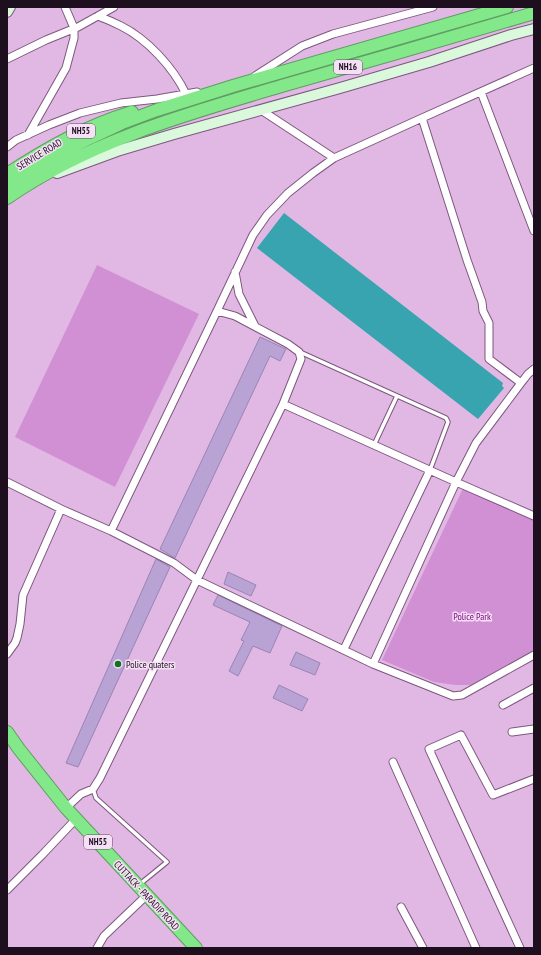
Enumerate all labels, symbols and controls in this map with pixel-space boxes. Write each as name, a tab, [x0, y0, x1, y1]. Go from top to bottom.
road number: NH16	[334, 60, 362, 74]
road number: NH55	[67, 124, 95, 138]
street label: SERVICE ROAD	[14, 136, 64, 173]
park label: Police Park	[453, 610, 491, 623]
place label: Police quaters	[126, 658, 175, 671]
marker: Police quaters	[113, 659, 123, 669]
road number: NH55	[84, 835, 112, 849]
street label: CUTTACK - PARADIP ROAD	[111, 858, 182, 933]

